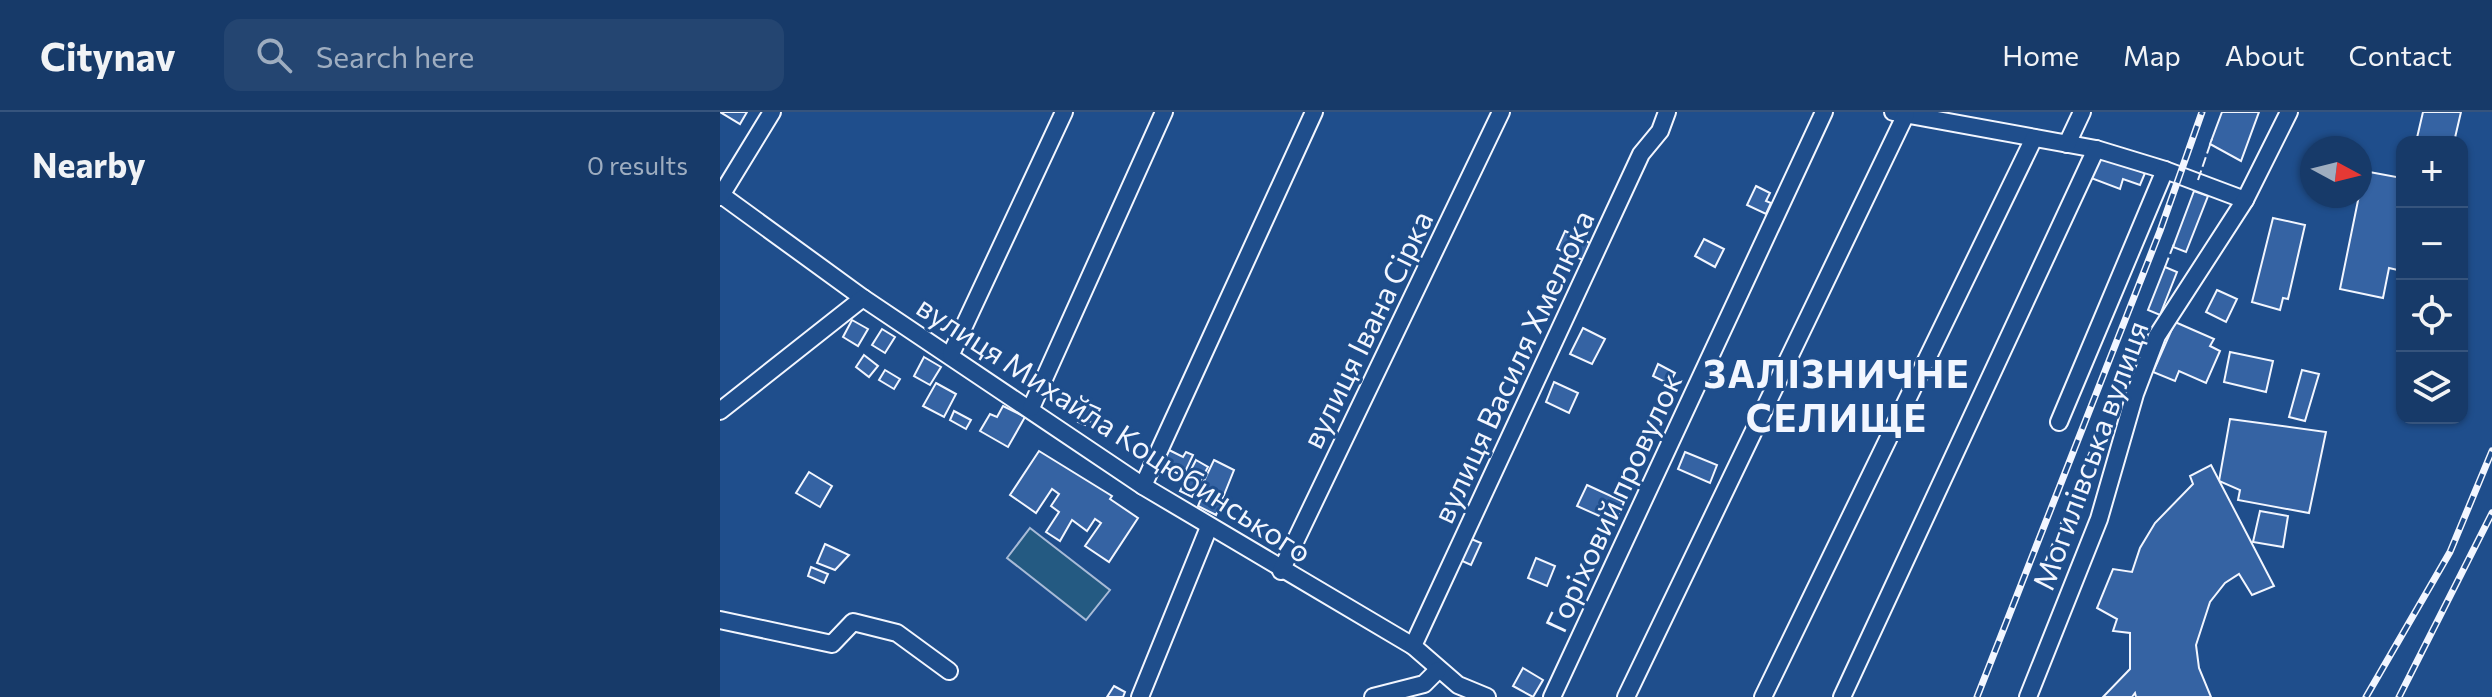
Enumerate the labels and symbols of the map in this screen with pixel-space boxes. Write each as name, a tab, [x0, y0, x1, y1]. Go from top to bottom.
north arrow	[2300, 136, 2372, 208]
street label: вулиця Івана Сірка	[1292, 204, 1440, 454]
street label: вулиця Василя Хмелюка	[1423, 204, 1601, 528]
street label: вулиця Михайла Коцюбинського	[911, 286, 1319, 570]
street label: Могилівська вулиця	[2023, 315, 2155, 595]
district label: ЗАЛІЗНИЧНЕ СЕЛИЩЕ	[1703, 349, 1971, 440]
street label: Горіховий провулок	[1536, 367, 1688, 637]

